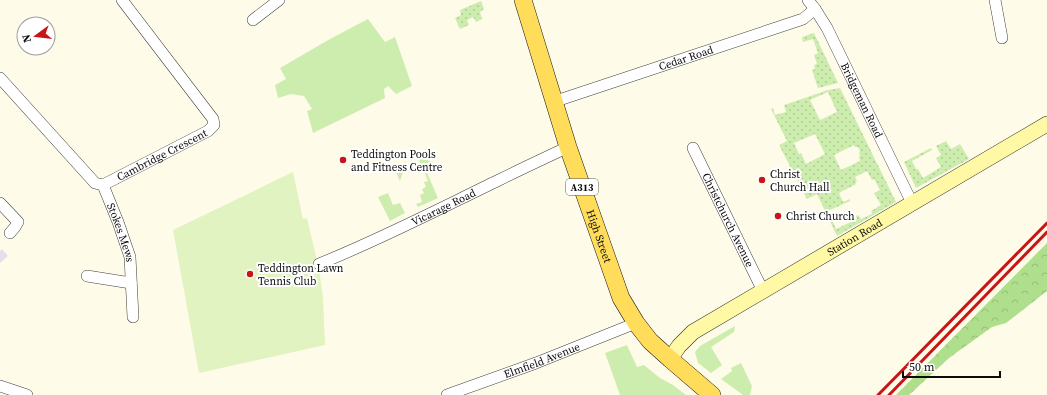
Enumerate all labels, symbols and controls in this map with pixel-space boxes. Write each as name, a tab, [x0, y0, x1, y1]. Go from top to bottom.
north arrow	[16, 16, 56, 56]
text: N	[19, 33, 35, 44]
street label: Cedar Road	[657, 42, 716, 74]
street label: Bridgeman Road	[837, 60, 887, 141]
street label: Cambridge Crescent	[114, 125, 210, 184]
place label: Teddington Pools and Fitness Centre	[351, 147, 443, 175]
marker: Teddington Pools and Fitness Centre	[338, 155, 348, 165]
place label: Christ Church Hall	[770, 167, 829, 195]
street label: Christchurch Avenue	[699, 170, 758, 270]
marker: Christ Church Hall	[757, 175, 767, 185]
road number: A313	[566, 179, 598, 195]
street label: Vicarage Road	[409, 185, 479, 229]
street label: Stokes Mews	[104, 201, 138, 263]
street label: High Street	[583, 207, 616, 265]
place label: Christ Church	[786, 209, 855, 224]
marker: Christ Church	[773, 211, 783, 221]
street label: Station Road	[824, 215, 886, 259]
place label: Teddington Lawn Tennis Club	[258, 261, 344, 289]
marker: Teddington Lawn Tennis Club	[245, 269, 255, 279]
street label: Elmfield Avenue	[502, 339, 582, 381]
scale bar	[903, 353, 1000, 379]
text: 50 m	[909, 359, 935, 375]

